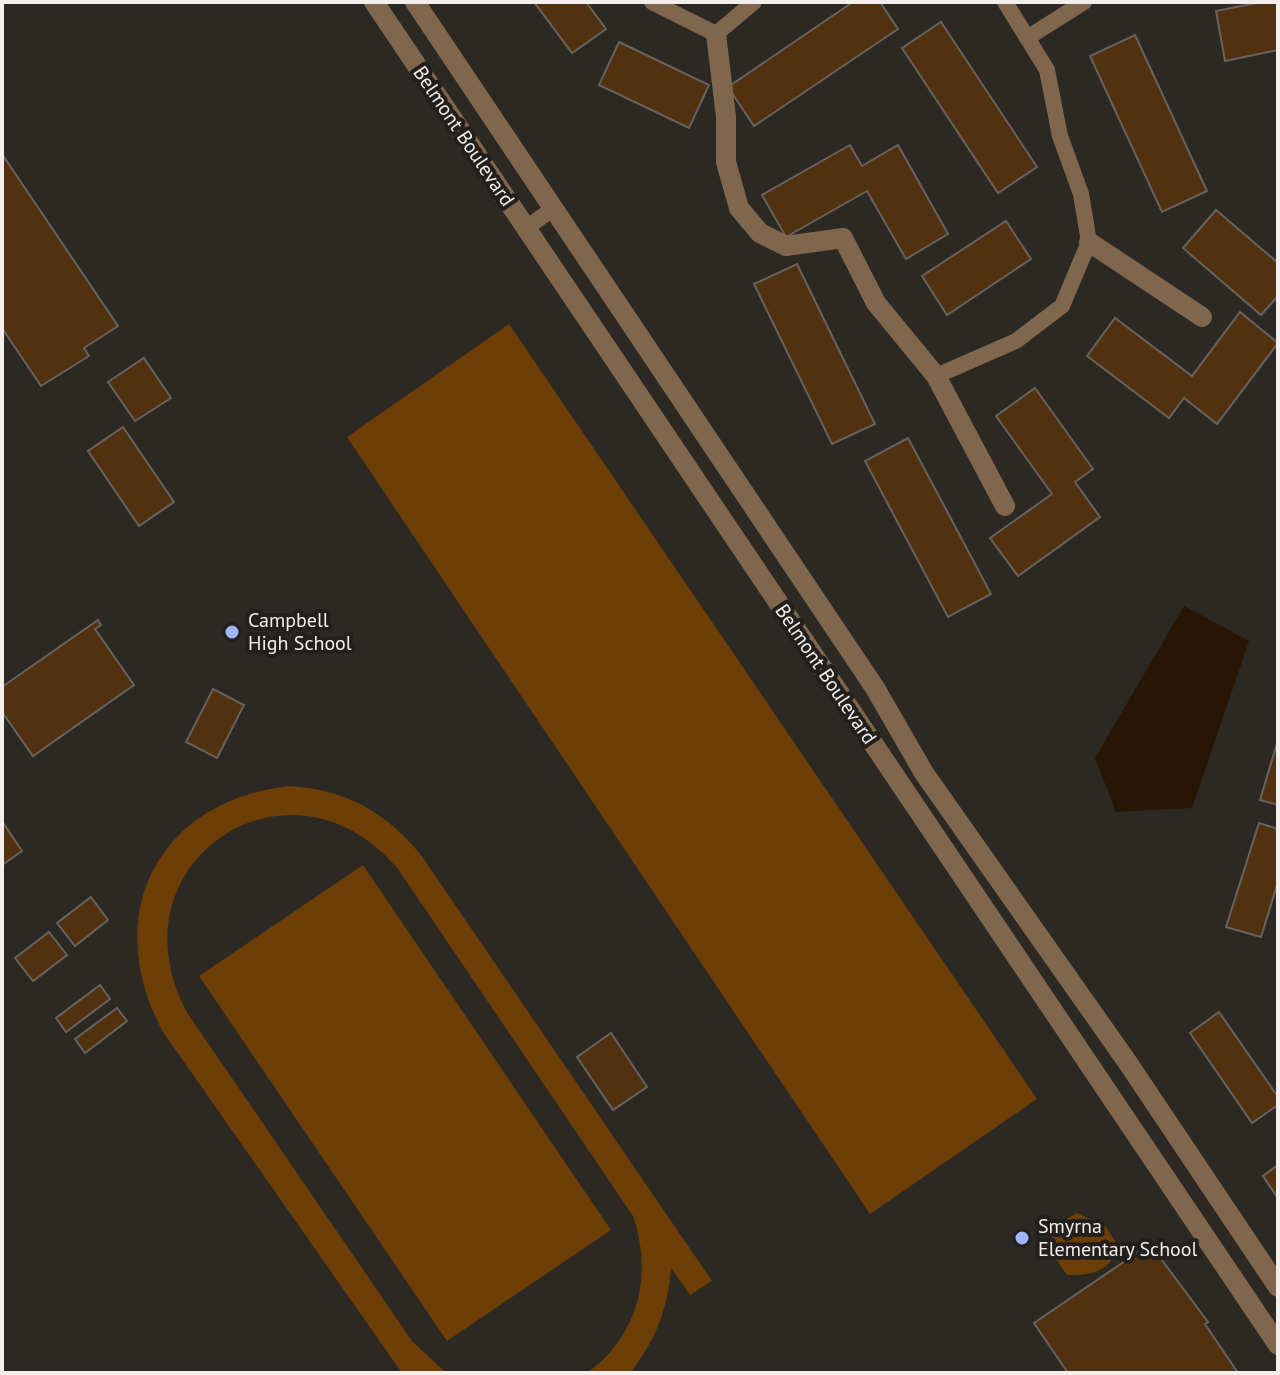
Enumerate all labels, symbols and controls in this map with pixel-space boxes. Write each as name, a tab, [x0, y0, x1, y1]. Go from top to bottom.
street label: Belmont Boulevard	[407, 61, 521, 211]
street label: Belmont Boulevard	[769, 599, 883, 749]
place label: Campbell High School	[248, 607, 352, 656]
marker: Campbell High School	[223, 623, 241, 641]
place label: Smyrna Elementary School	[1038, 1213, 1198, 1262]
marker: Smyrna Elementary School	[1013, 1229, 1031, 1247]

